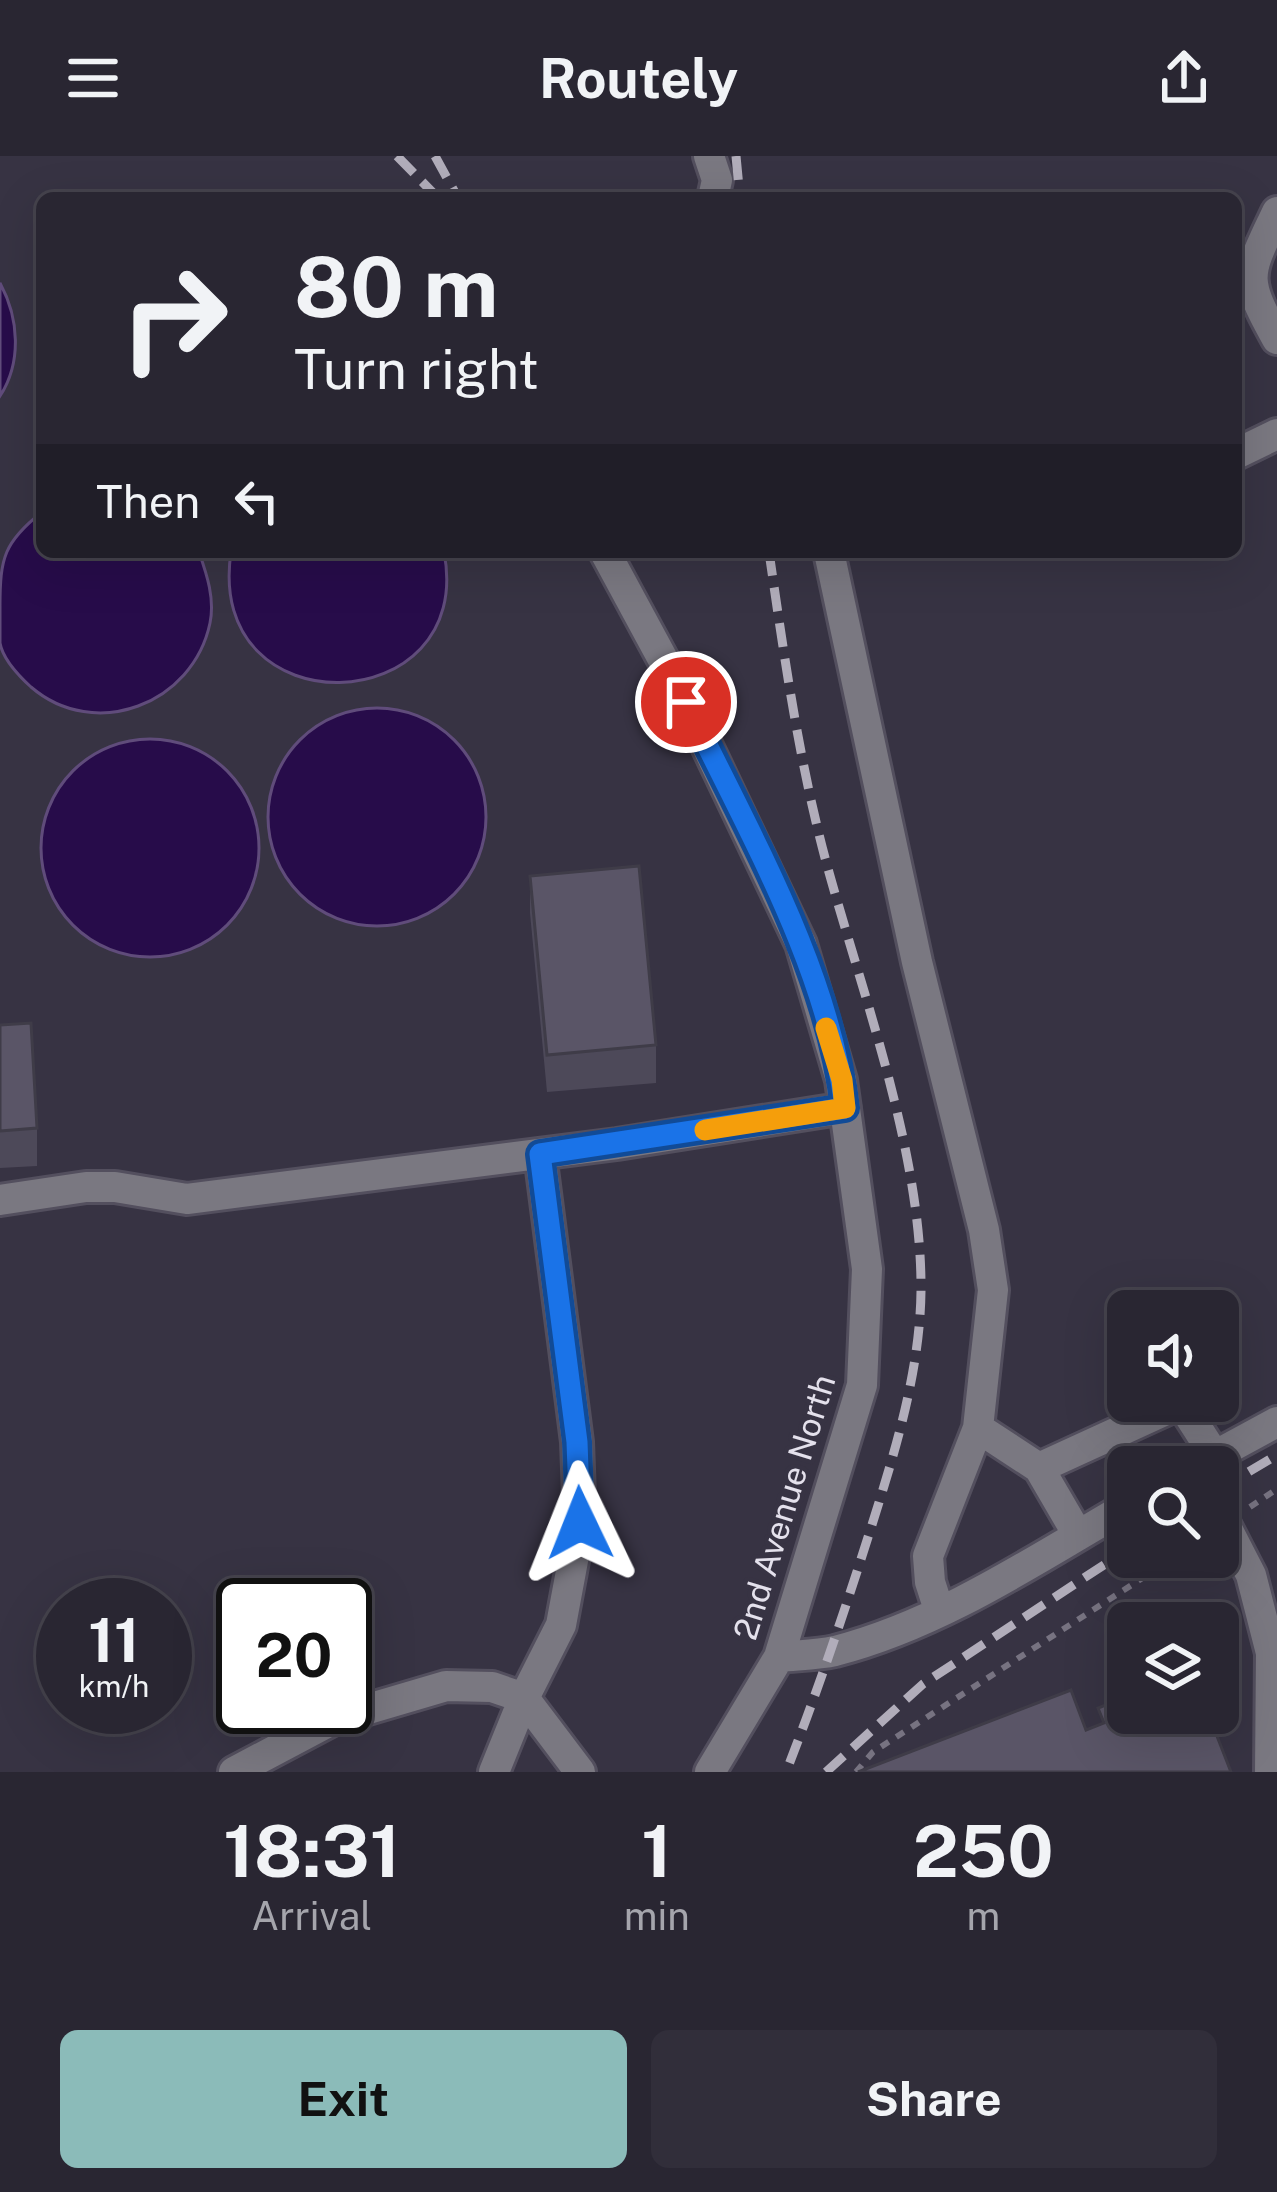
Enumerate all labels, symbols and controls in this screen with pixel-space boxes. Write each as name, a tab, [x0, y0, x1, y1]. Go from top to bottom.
icon: menu	[60, 45, 126, 111]
icon: share	[1151, 45, 1217, 111]
text: Routely	[539, 47, 738, 110]
text: 80 m	[294, 237, 498, 336]
icon: right	[96, 240, 252, 396]
text: Turn right	[294, 338, 539, 401]
icon: left	[224, 468, 290, 534]
text: Then	[96, 475, 200, 528]
pin	[635, 651, 737, 753]
icon: arrive	[653, 669, 719, 735]
map controls	[1107, 1290, 1239, 1734]
button: sound	[1107, 1290, 1239, 1422]
street label: 2nd Avenue North	[726, 1370, 842, 1644]
button: search	[1107, 1446, 1239, 1578]
position arrow	[517, 1460, 643, 1586]
speed limit sign: 20	[216, 1578, 372, 1734]
button: layers	[1107, 1602, 1239, 1734]
text: 11	[88, 1605, 140, 1676]
text: km/h	[79, 1668, 149, 1704]
text: 18:31	[223, 1809, 400, 1893]
text: 1	[641, 1809, 672, 1893]
text: 250	[913, 1809, 1054, 1893]
text: Arrival	[252, 1893, 372, 1939]
text: min	[624, 1893, 690, 1939]
text: m	[967, 1893, 1000, 1939]
button: Exit	[60, 2030, 627, 2168]
button: Share	[651, 2030, 1217, 2168]

